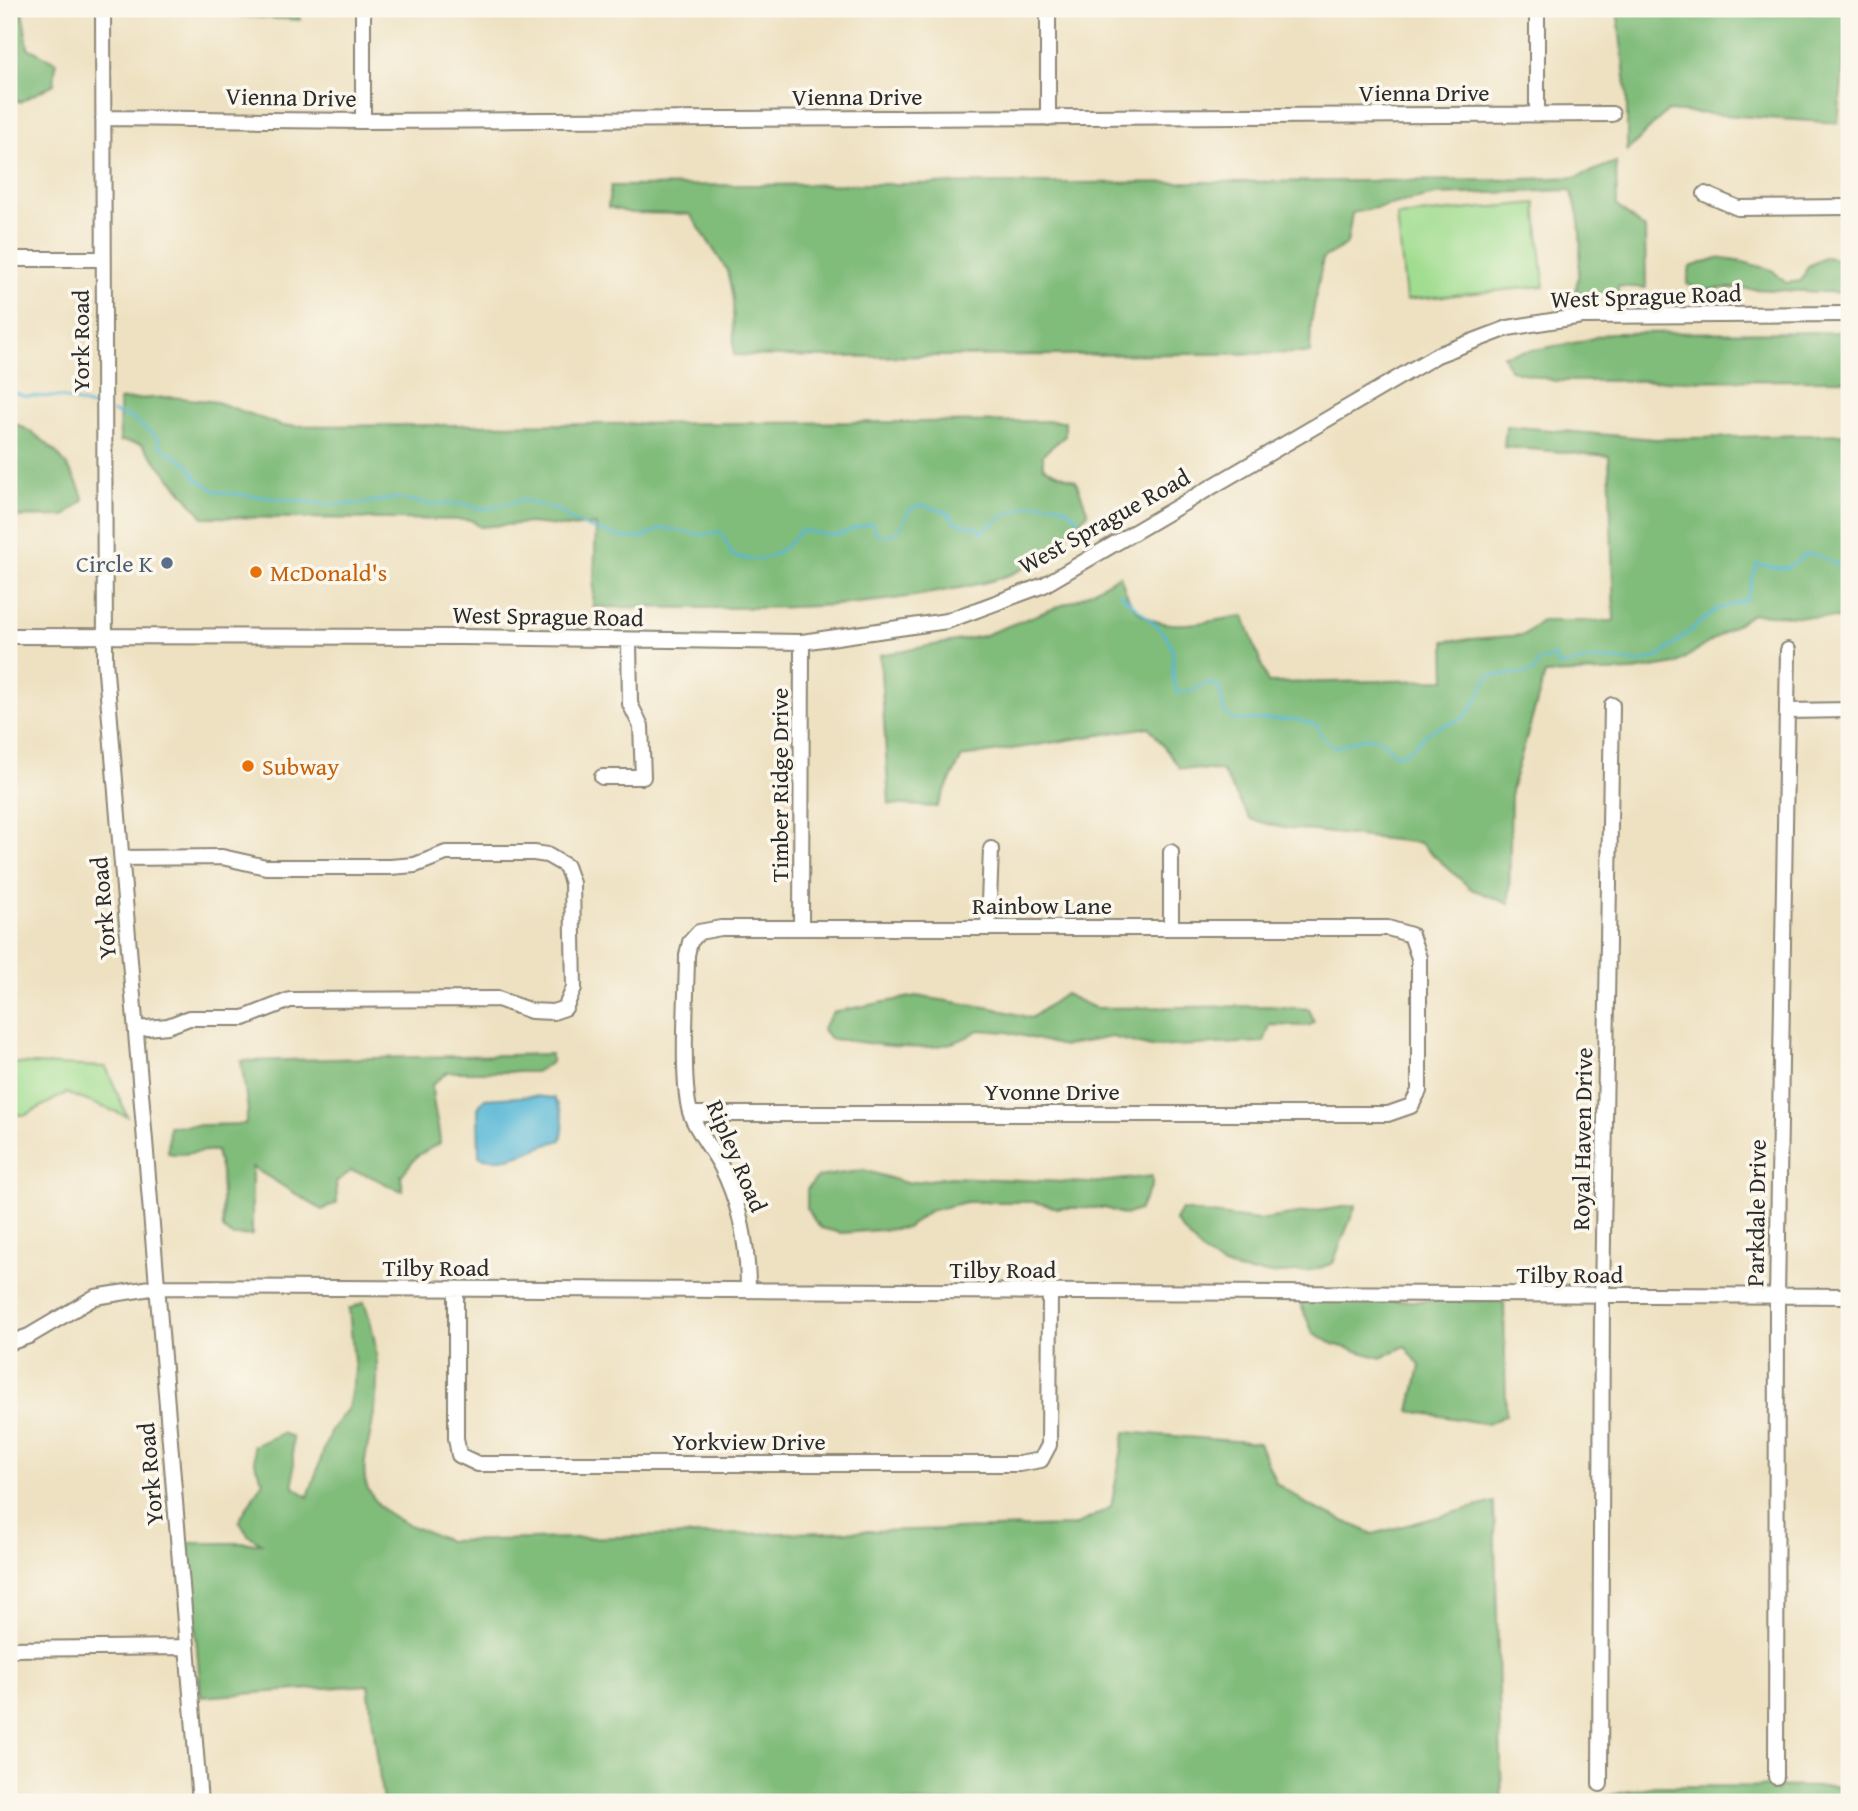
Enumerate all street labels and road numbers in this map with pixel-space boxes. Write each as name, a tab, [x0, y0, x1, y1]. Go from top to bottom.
street label: Vienna Drive	[1358, 75, 1490, 110]
street label: Vienna Drive	[225, 78, 357, 116]
street label: Vienna Drive	[791, 79, 923, 114]
street label: West Sprague Road	[1550, 275, 1742, 317]
street label: York Road	[63, 289, 98, 392]
street label: West Sprague Road	[1012, 459, 1196, 583]
street label: West Sprague Road	[452, 597, 644, 635]
street label: Timber Ridge Drive	[762, 688, 797, 882]
street label: York Road	[81, 855, 125, 961]
street label: Rainbow Lane	[972, 888, 1112, 923]
street label: Royal Haven Drive	[1563, 1047, 1601, 1231]
street label: Yvonne Drive	[984, 1074, 1120, 1109]
street label: Ripley Road	[698, 1094, 776, 1218]
street label: Parkdale Drive	[1737, 1139, 1775, 1287]
street label: Tilby Road	[383, 1250, 490, 1285]
street label: Tilby Road	[950, 1252, 1057, 1287]
street label: Tilby Road	[1517, 1257, 1624, 1292]
street label: York Road	[128, 1421, 172, 1527]
street label: Yorkview Drive	[672, 1424, 826, 1459]

